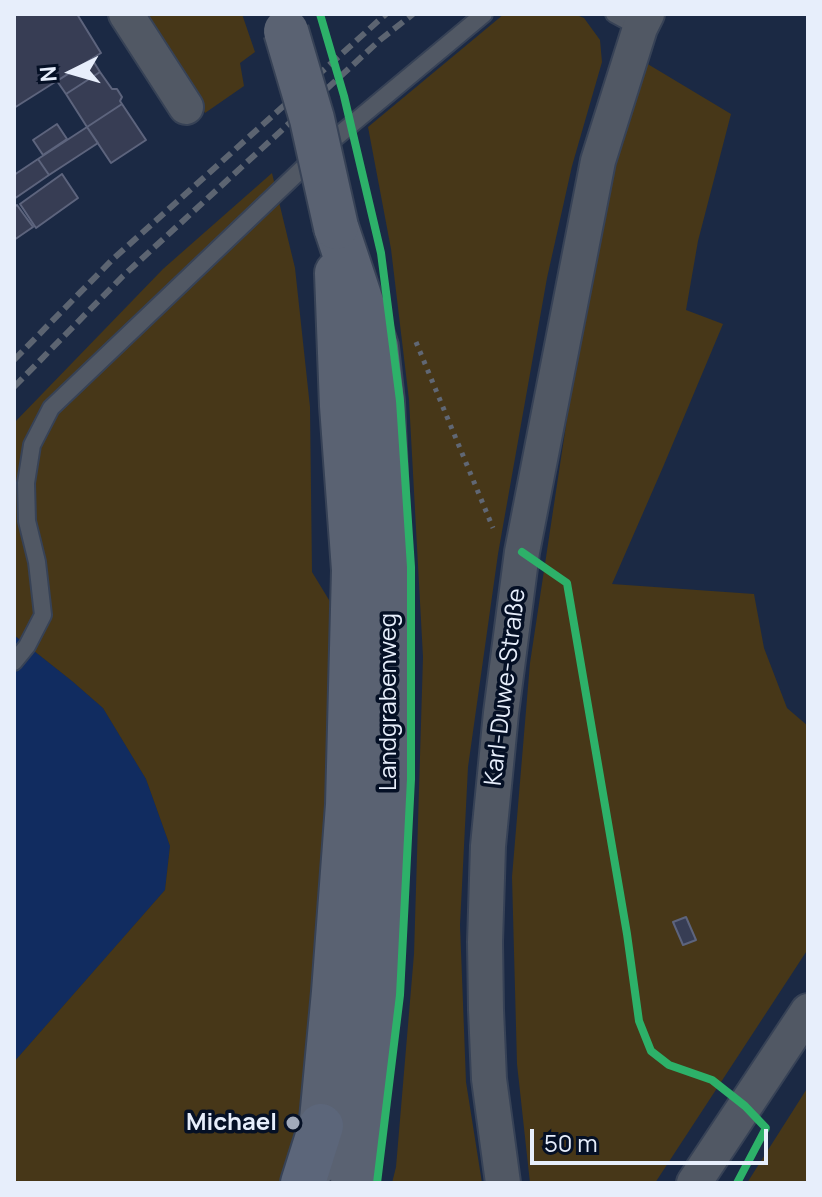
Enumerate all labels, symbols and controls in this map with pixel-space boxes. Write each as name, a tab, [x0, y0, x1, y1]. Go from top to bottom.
north arrow	[32, 32, 112, 112]
text: N	[32, 65, 64, 83]
street label: Karl-Duwe-Straße	[480, 587, 532, 787]
street label: Landgrabenweg	[375, 613, 403, 791]
place label: Michael	[186, 1109, 277, 1137]
scale bar	[534, 1113, 772, 1163]
marker: Michael	[284, 1114, 302, 1132]
text: 50 m	[544, 1126, 598, 1159]

